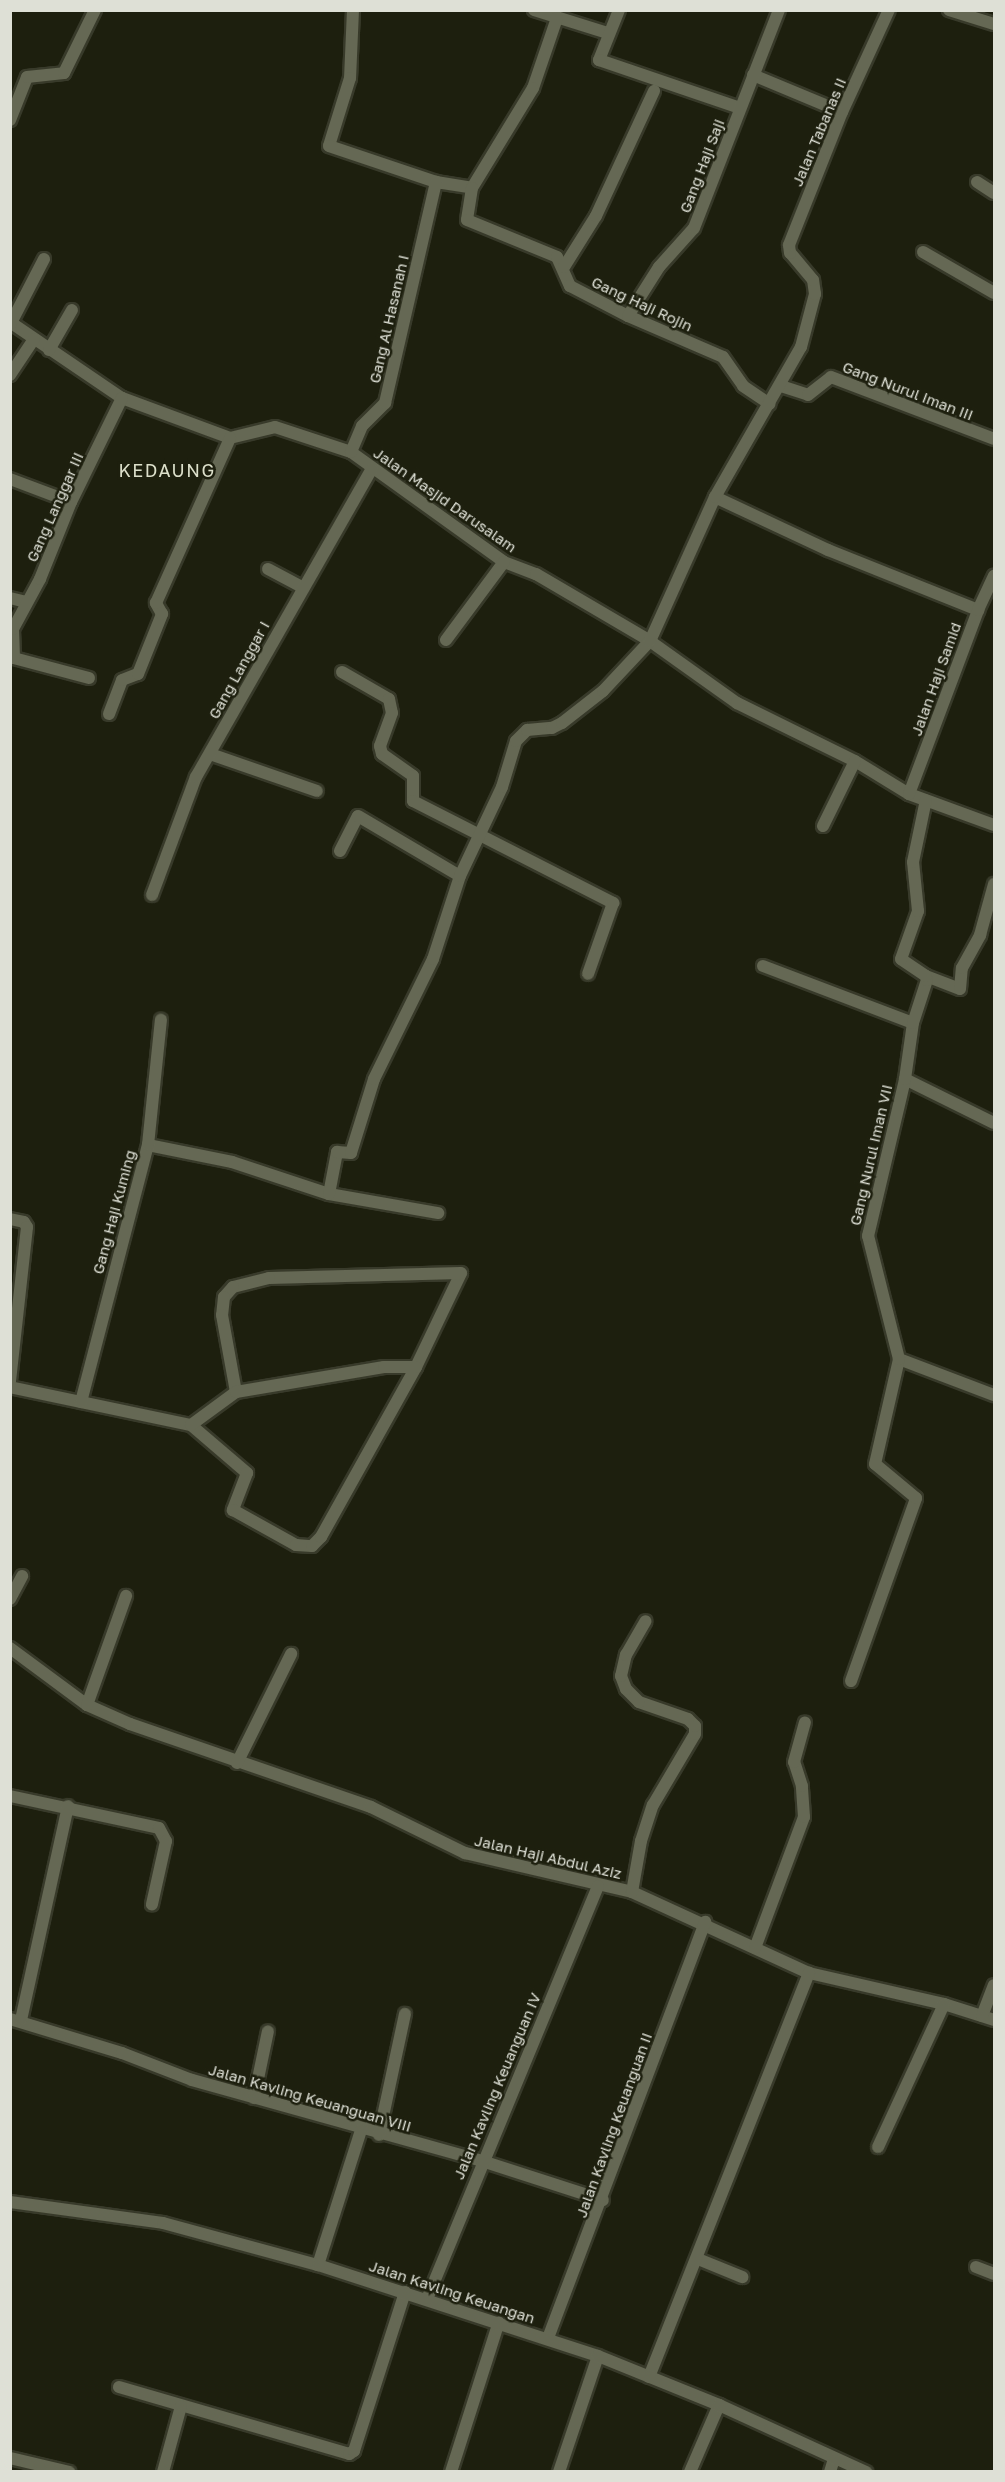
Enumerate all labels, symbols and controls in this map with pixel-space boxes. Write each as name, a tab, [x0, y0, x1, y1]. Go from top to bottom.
street label: Jalan Tabanas II	[788, 75, 850, 189]
street label: Gang Haji Saji	[676, 117, 728, 215]
street label: Gang Al Hasanah I	[365, 253, 413, 385]
street label: Gang Haji Rojin	[589, 273, 695, 335]
street label: Gang Nurul Iman III	[840, 358, 976, 424]
street label: Jalan Masjid Darusalam	[370, 444, 520, 556]
street label: Gang Langgar III	[23, 449, 87, 565]
district label: KEDAUNG	[118, 459, 216, 481]
street label: Gang Langgar I	[205, 618, 273, 722]
street label: Jalan Haji Samid	[907, 620, 965, 738]
street label: Gang Nurul Iman VII	[846, 1083, 896, 1227]
street label: Gang Haji Kuming	[89, 1148, 139, 1276]
street label: Jalan Haji Abdul Aziz	[473, 1831, 623, 1883]
street label: Jalan Kavling Keuanguan IV	[449, 1990, 545, 2182]
street label: Jalan Kavling Keuanguan II	[572, 2030, 656, 2220]
street label: Jalan Kavling Keuanguan VIII	[206, 2060, 414, 2136]
street label: Jalan Kavling Keuangan	[367, 2257, 537, 2327]

